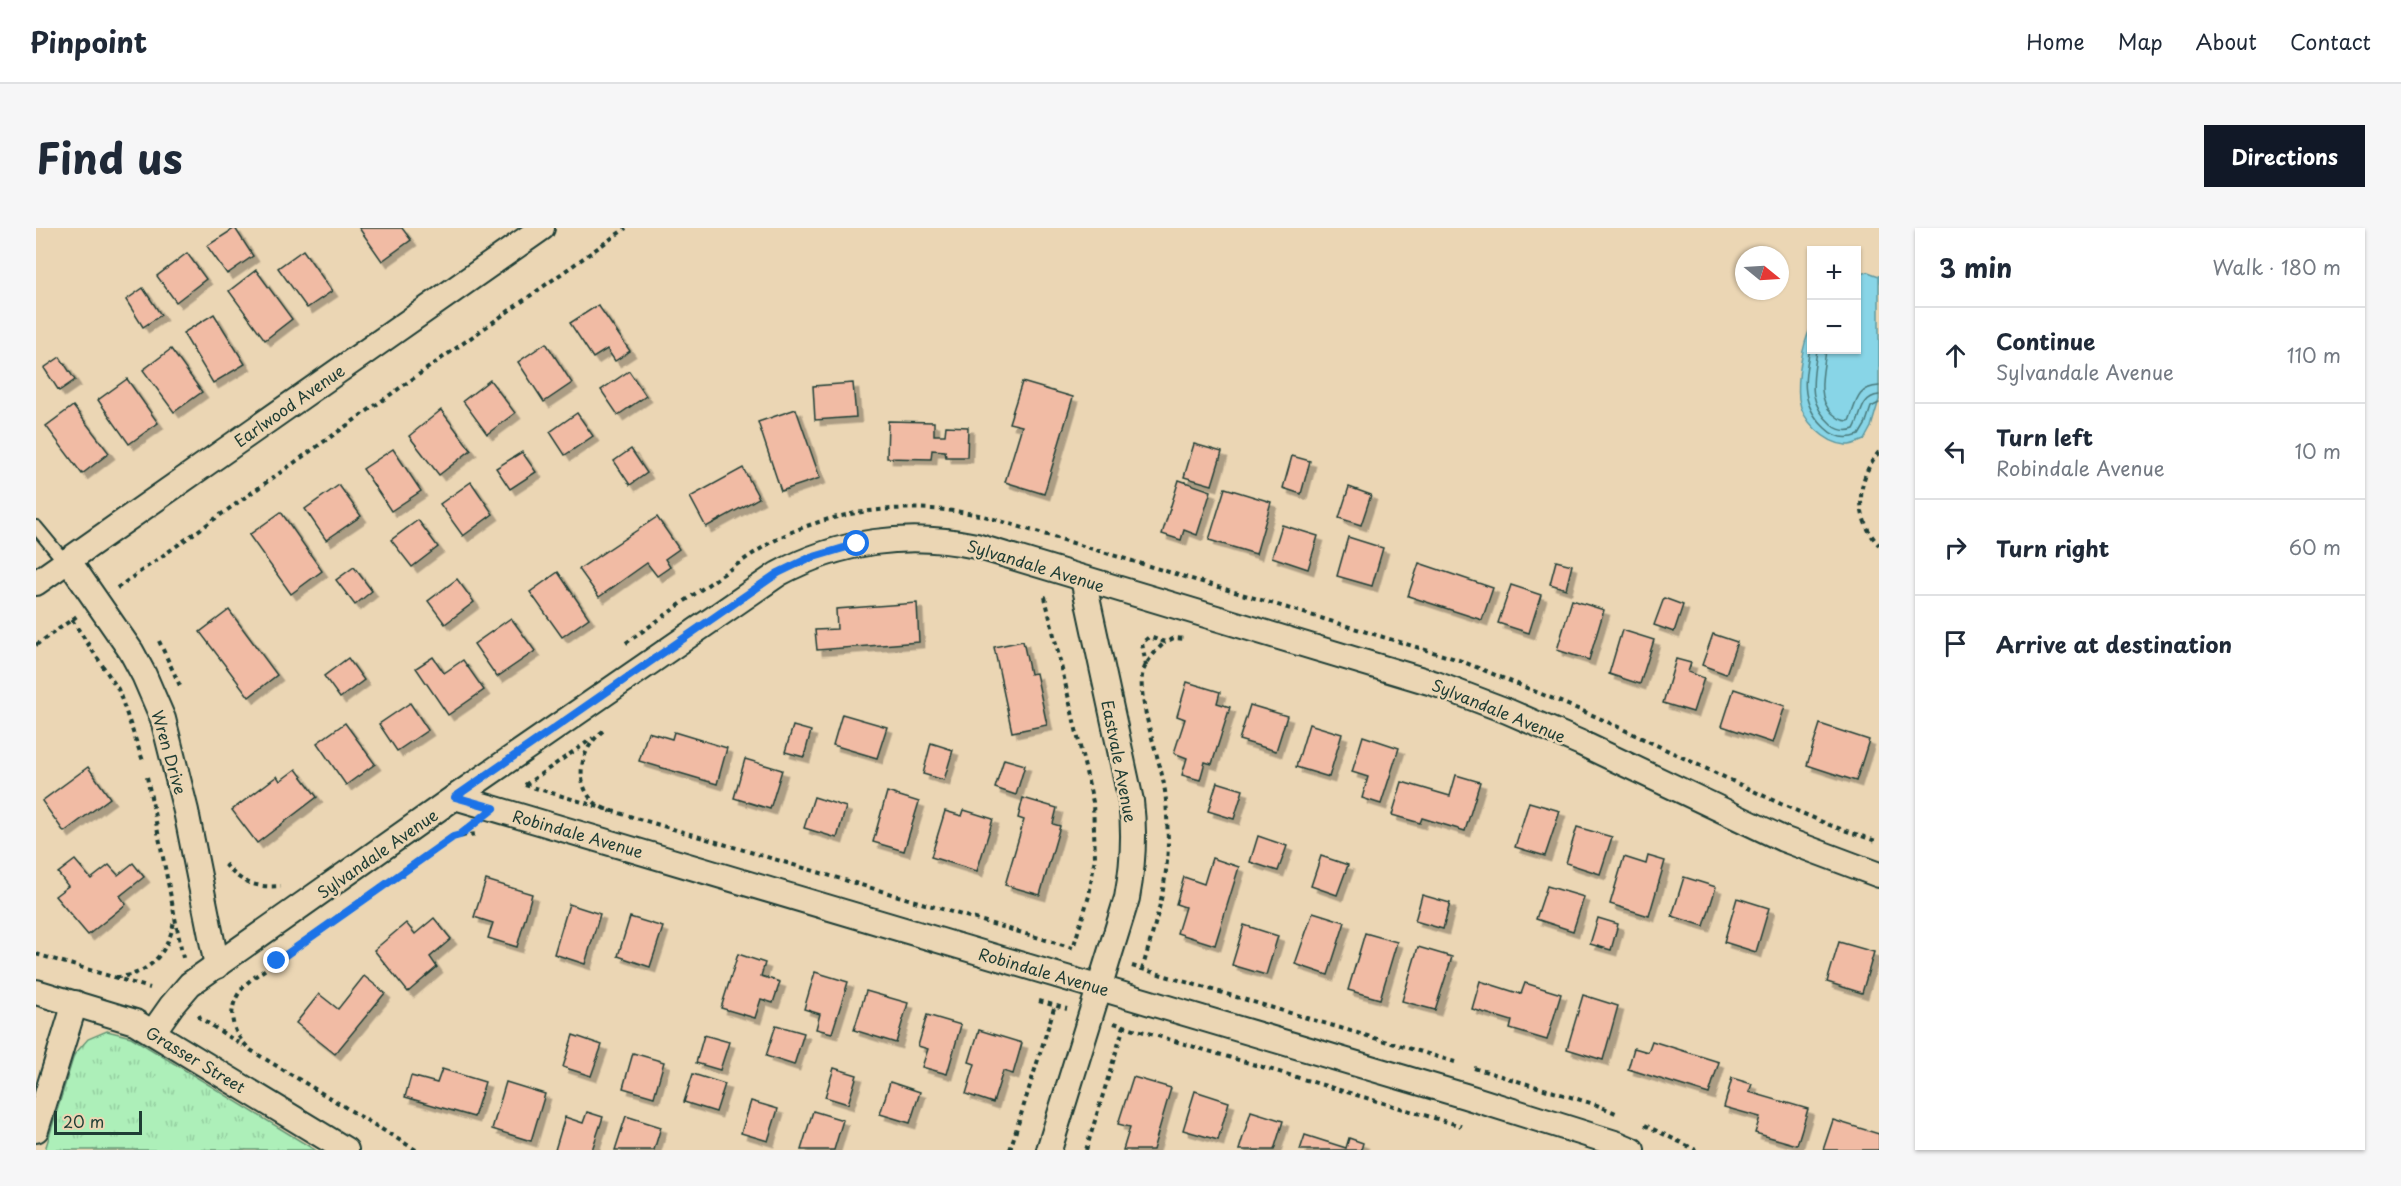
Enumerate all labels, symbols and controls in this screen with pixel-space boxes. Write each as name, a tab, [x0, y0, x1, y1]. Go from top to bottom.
text: Pinpoint	[30, 20, 147, 63]
text: Home	[2026, 25, 2085, 57]
text: Map	[2118, 25, 2163, 57]
text: About	[2196, 25, 2257, 57]
text: Contact	[2290, 25, 2371, 57]
text: Find us	[36, 125, 183, 188]
button: Directions	[2204, 125, 2365, 187]
north arrow	[1735, 246, 1789, 300]
map controls	[1807, 246, 1861, 354]
button: +	[1807, 246, 1861, 300]
text: 3 min	[1939, 248, 2012, 287]
text: Walk · 180 m	[2213, 252, 2341, 282]
button: −	[1807, 300, 1861, 354]
text: Continue	[1996, 324, 2095, 357]
icon: ahead	[1939, 339, 1972, 372]
text: 110 m	[2287, 340, 2341, 370]
text: Sylvandale Avenue	[1996, 357, 2174, 387]
street label: Earlwood Avenue	[229, 358, 349, 452]
text: Turn left	[1996, 420, 2093, 453]
icon: left	[1939, 435, 1972, 468]
text: 10 m	[2294, 436, 2341, 466]
text: Robindale Avenue	[1996, 453, 2165, 483]
route start	[843, 530, 869, 556]
icon: right	[1939, 531, 1972, 564]
text: Turn right	[1996, 531, 2109, 564]
text: 60 m	[2289, 532, 2341, 562]
street label: Sylvandale Avenue	[964, 533, 1108, 597]
icon: arrive	[1939, 627, 1972, 660]
text: Arrive at destination	[1996, 627, 2232, 660]
street label: Sylvandale Avenue	[1429, 672, 1570, 748]
street label: Eastvale Avenue	[1096, 698, 1144, 824]
street label: Wren Drive	[147, 707, 193, 797]
street label: Sylvandale Avenue	[312, 802, 442, 904]
street label: Robindale Avenue	[510, 803, 646, 863]
street label: Robindale Avenue	[976, 941, 1112, 1001]
route end	[263, 947, 289, 973]
street label: Grasser Street	[142, 1020, 250, 1098]
scale bar	[54, 1108, 142, 1136]
text: 20 m	[63, 1109, 104, 1133]

